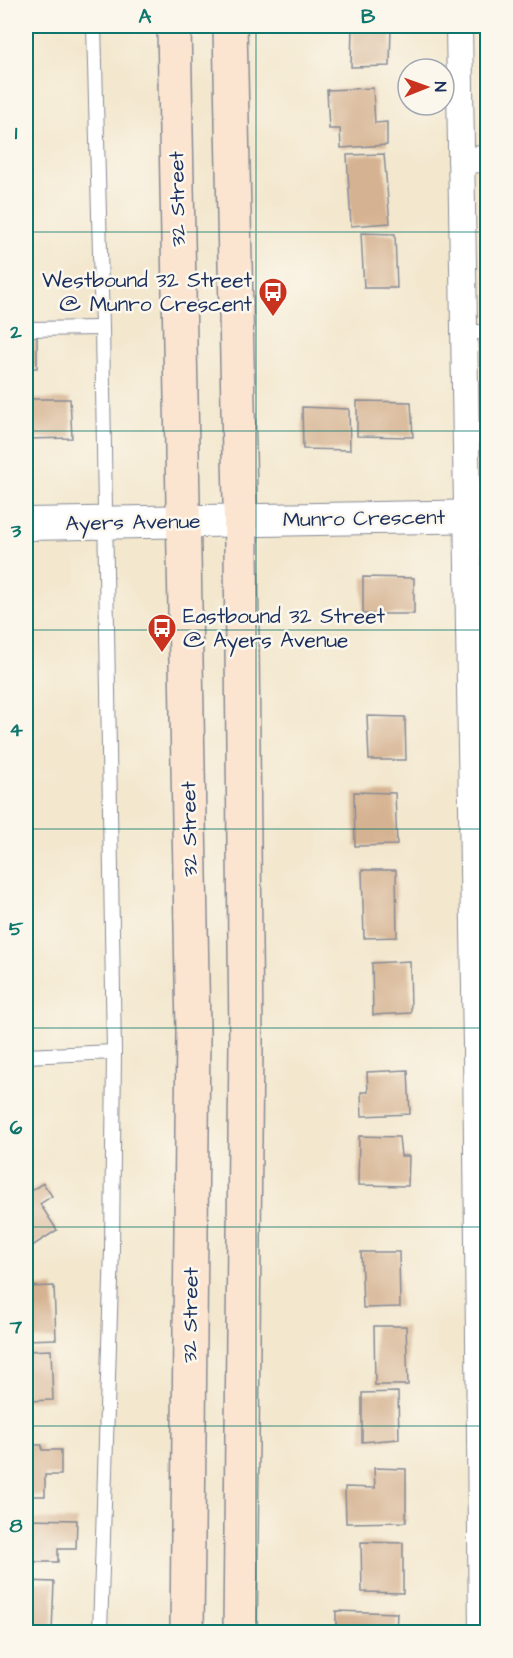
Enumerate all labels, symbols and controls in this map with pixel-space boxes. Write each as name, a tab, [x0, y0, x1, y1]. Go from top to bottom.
text: A	[139, 3, 152, 31]
text: B	[361, 3, 376, 31]
north arrow	[396, 57, 456, 117]
text: N	[429, 82, 451, 92]
text: 1	[15, 119, 18, 147]
street label: 32 Street	[162, 150, 193, 247]
place label: Westbound 32 Street @ Munro Crescent	[42, 266, 253, 319]
bus stop icon: Westbound 32 Street @ Munro Crescent	[257, 276, 289, 318]
text: 2	[9, 318, 22, 346]
street label: Munro Crescent	[283, 503, 446, 534]
street label: Ayers Avenue	[65, 507, 201, 540]
text: 3	[10, 517, 22, 545]
place label: Eastbound 32 Street @ Ayers Avenue	[183, 602, 385, 657]
bus stop icon: Eastbound 32 Street @ Ayers Avenue	[146, 612, 178, 654]
text: 4	[9, 716, 23, 744]
street label: 32 Street	[174, 780, 205, 877]
text: 5	[9, 915, 24, 943]
text: 6	[10, 1114, 23, 1142]
street label: 32 Street	[175, 1266, 206, 1363]
text: 7	[9, 1313, 23, 1341]
text: 8	[10, 1512, 23, 1540]

